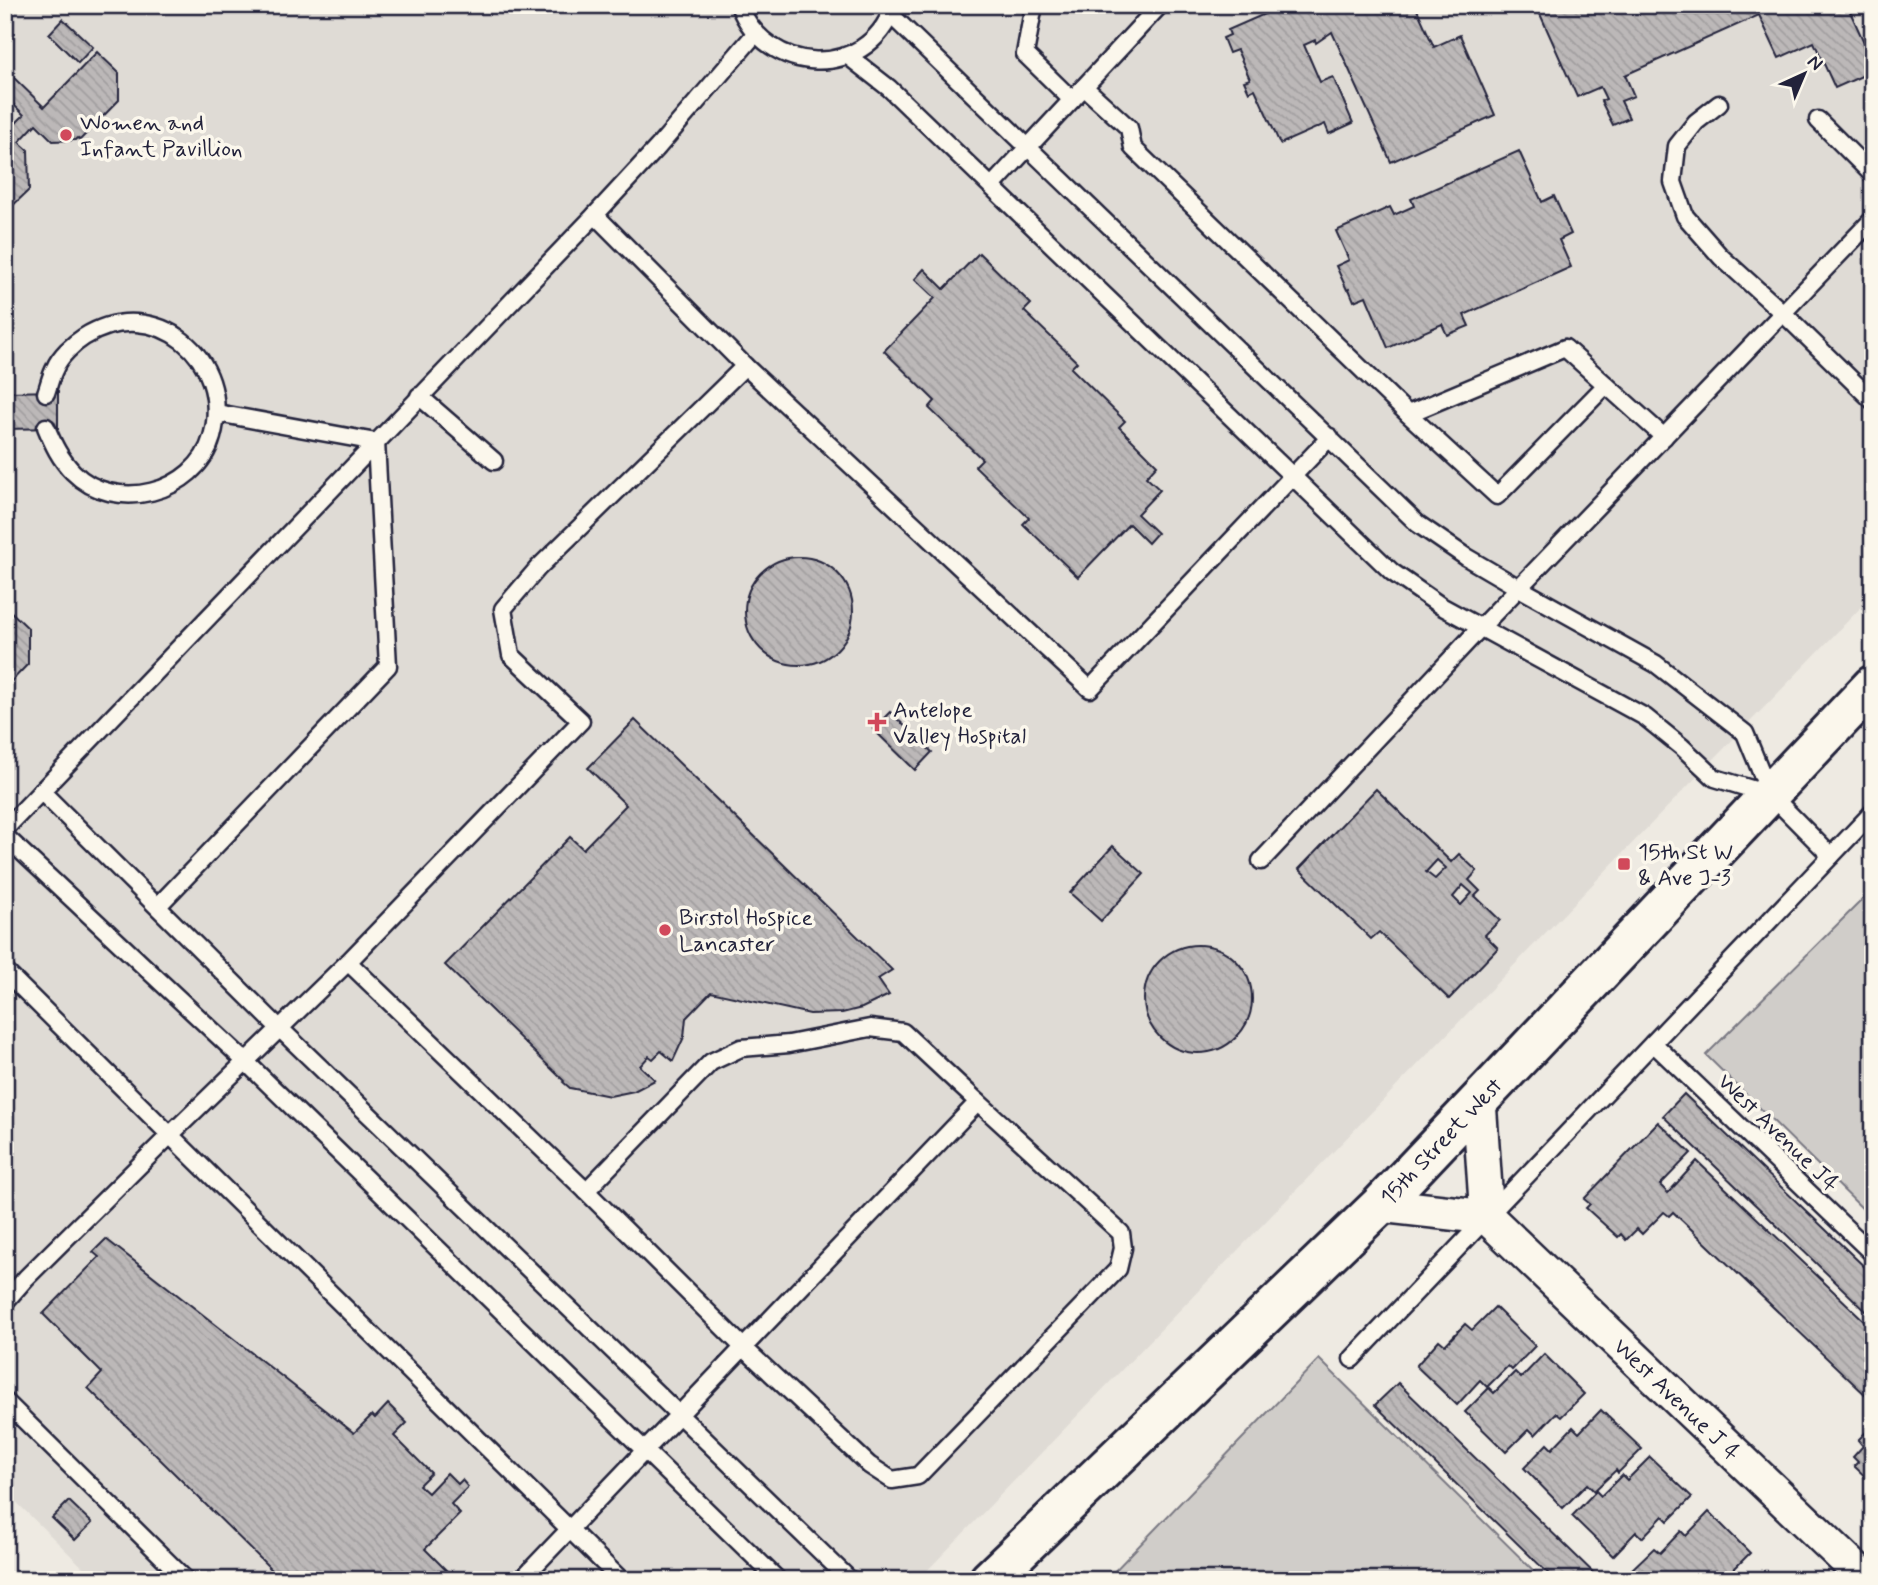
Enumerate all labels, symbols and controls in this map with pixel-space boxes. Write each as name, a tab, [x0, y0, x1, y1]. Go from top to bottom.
north arrow	[1770, 38, 1840, 108]
text: N	[1802, 49, 1828, 76]
place label: Women and Infant Pavillion	[80, 109, 243, 165]
marker: Women and Infant Pavillion	[58, 127, 74, 143]
place label: Antelope Valley Hospital	[893, 696, 1026, 752]
marker: Antelope Valley Hospital	[867, 712, 887, 732]
place label: 15th St W & Ave J-3	[1638, 838, 1733, 894]
marker: 15th St W & Ave J-3	[1616, 856, 1632, 872]
place label: Birstol Hospice Lancaster	[679, 904, 813, 960]
marker: Birstol Hospice Lancaster	[657, 922, 673, 938]
street label: West Avenue J4	[1710, 1068, 1845, 1199]
street label: 15th Street West	[1374, 1072, 1510, 1213]
street label: West Avenue J 4	[1606, 1333, 1746, 1468]

